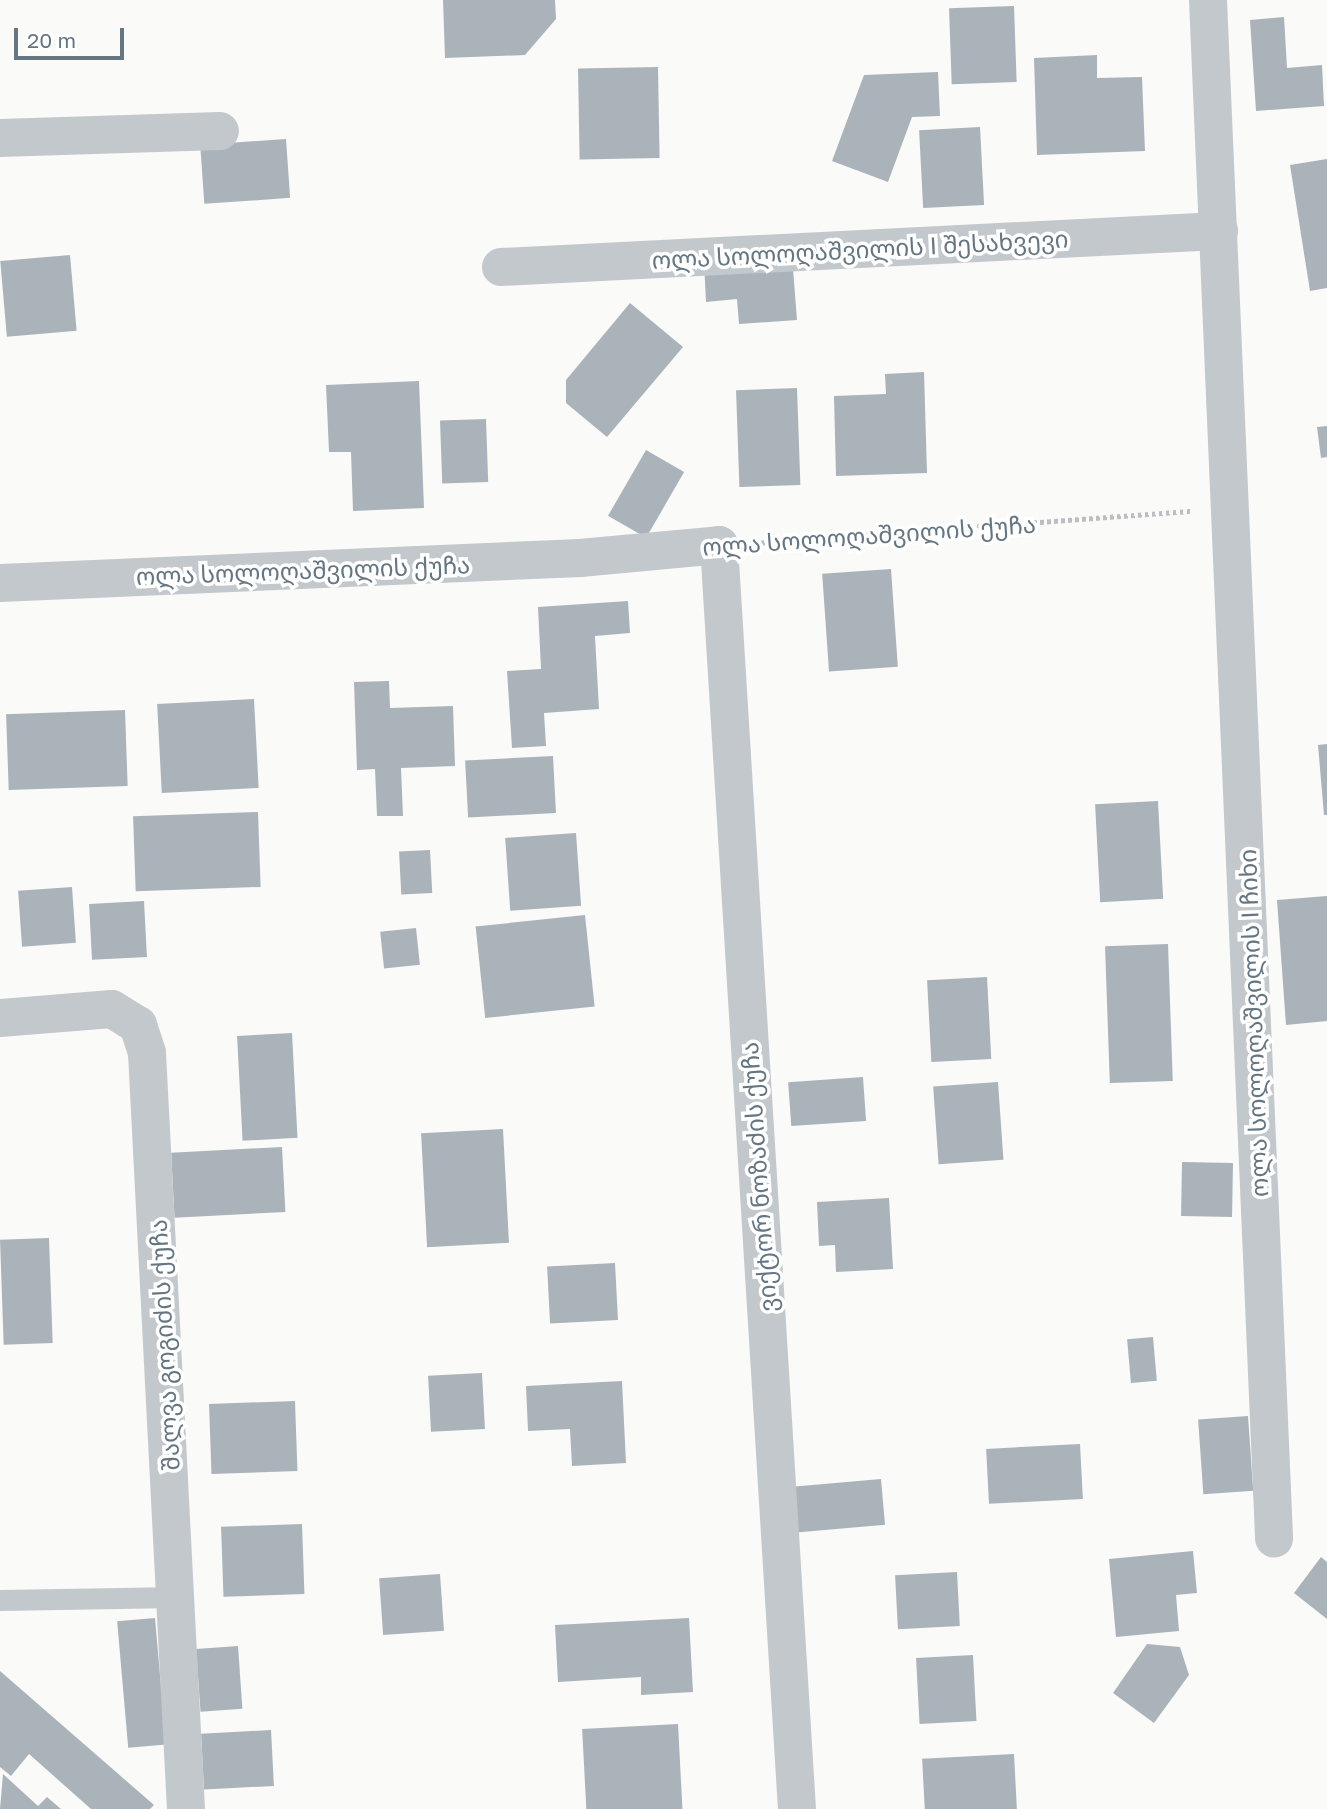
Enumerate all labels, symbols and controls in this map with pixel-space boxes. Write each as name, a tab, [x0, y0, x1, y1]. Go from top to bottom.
scale bar	[18, 14, 128, 58]
text: 20 m	[27, 27, 76, 53]
street label: ოლა სოლოღაშვილის I შესახვევი	[651, 224, 1069, 274]
street label: ოლა სოლოღაშვილის ქუჩა	[701, 509, 1037, 561]
street label: ოლა სოლოღაშვილის ქუჩა	[135, 550, 471, 590]
street label: ოლა სოლოღაშვილის I ჩიხი	[1233, 849, 1273, 1197]
street label: ვიქტორ ნოზაძის ქუჩა	[734, 1041, 782, 1313]
street label: შალვა გოგიძის ქუჩა	[143, 1219, 185, 1471]

